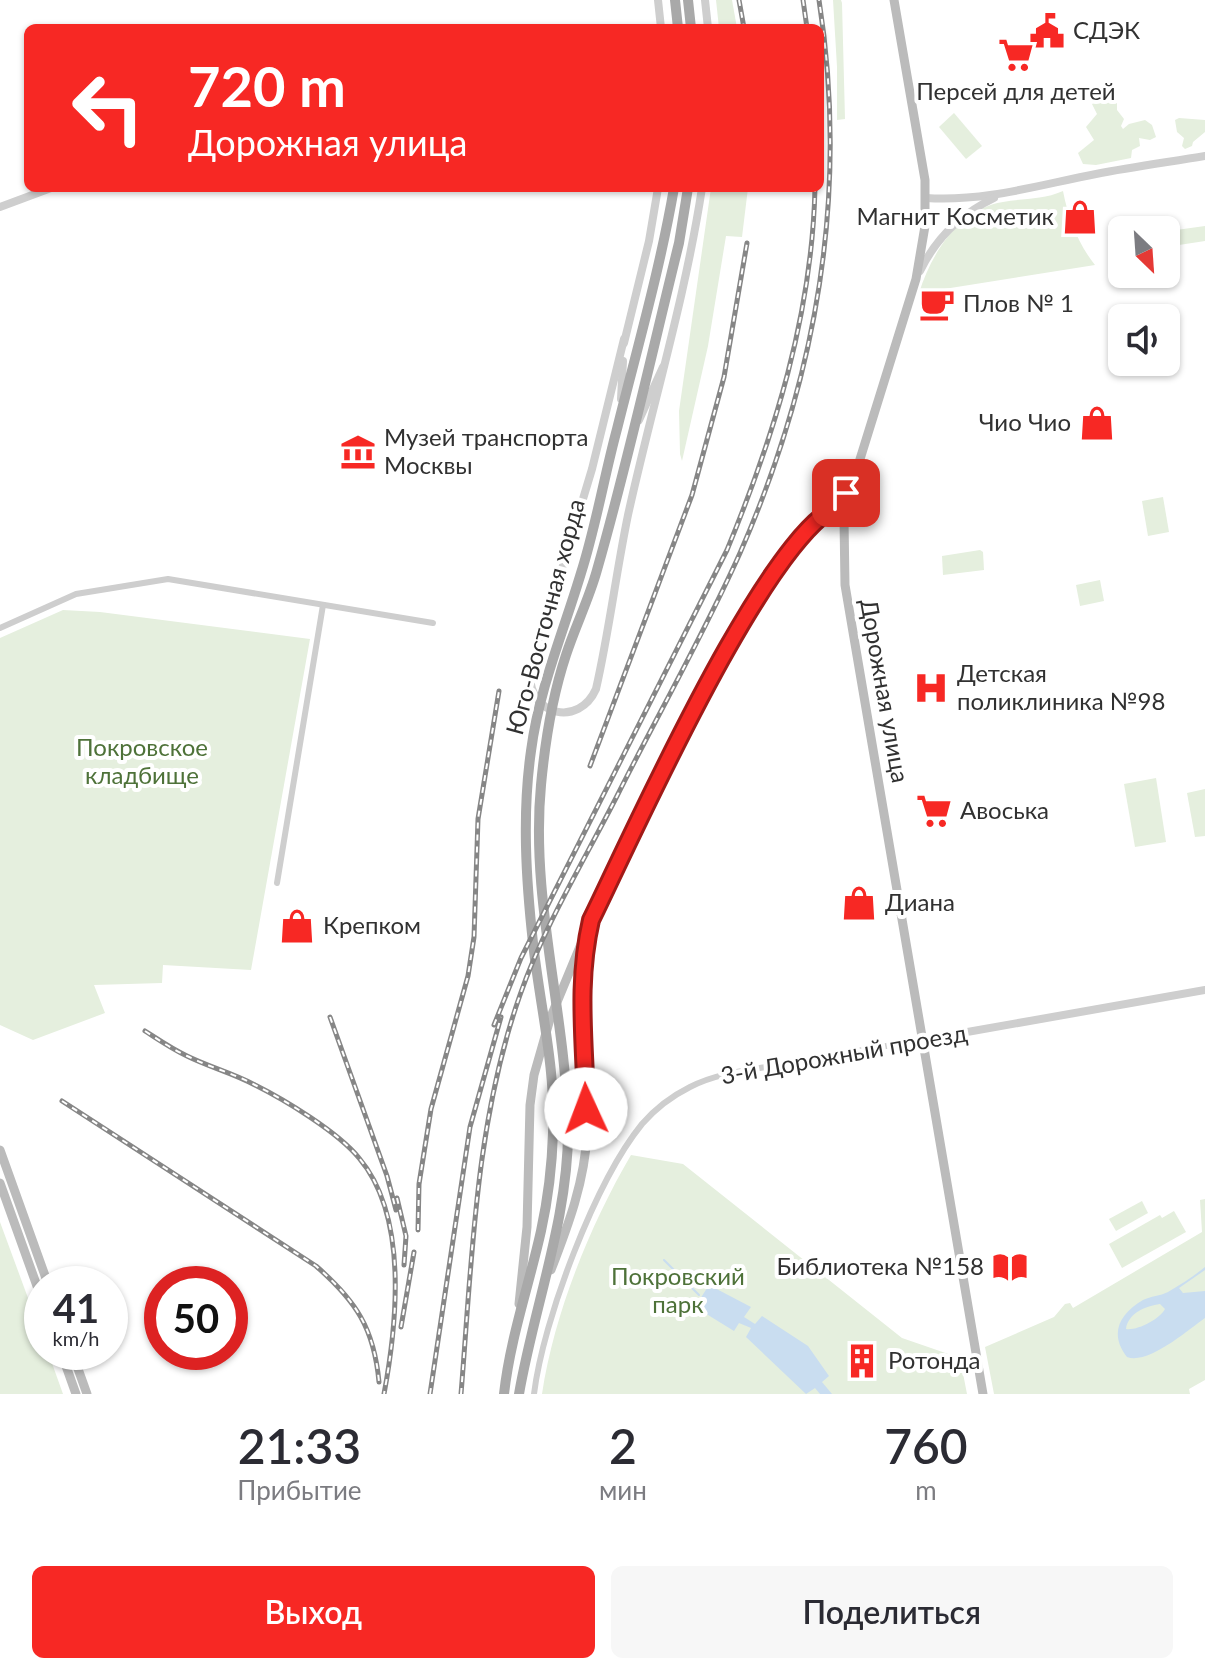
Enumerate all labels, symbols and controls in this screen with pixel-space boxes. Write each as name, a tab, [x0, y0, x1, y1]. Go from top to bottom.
public building icon: СДЭК	[1028, 12, 1066, 50]
place label: СДЭК	[1073, 15, 1140, 44]
supermarket icon: Персей для детей	[997, 36, 1035, 74]
text: 720 m	[188, 52, 346, 119]
icon: left	[56, 56, 160, 160]
place label: Персей для детей	[916, 76, 1116, 105]
text: Дорожная улица	[188, 120, 467, 164]
shop icon: Магнит Косметик	[1061, 198, 1099, 236]
place label: Магнит Косметик	[857, 201, 1055, 230]
north arrow	[1108, 216, 1180, 288]
map controls	[1108, 216, 1180, 376]
cafe icon: Плов № 1	[918, 285, 956, 323]
place label: Плов № 1	[963, 288, 1074, 317]
button: sound	[1108, 304, 1180, 376]
shop icon: Чио Чио	[1078, 404, 1116, 442]
place label: Чио Чио	[979, 407, 1071, 436]
place label: Музей транспорта Москвы	[384, 422, 588, 479]
museum icon: Музей транспорта Москвы	[339, 433, 377, 471]
pin	[812, 459, 880, 527]
icon: arrive	[824, 471, 868, 515]
street label: Юго-Восточная хорда	[499, 496, 590, 738]
street label: Дорожная улица	[855, 597, 916, 785]
place label: Детская поликлиника №98	[957, 658, 1165, 715]
hospital icon: Детская поликлиника №98	[912, 669, 950, 707]
park label: Покровское кладбище	[76, 732, 208, 789]
supermarket icon: Авоська	[915, 792, 953, 830]
place label: Авоська	[960, 795, 1049, 824]
shop icon: Диана	[840, 884, 878, 922]
place label: Диана	[885, 887, 955, 916]
shop icon: Крепком	[278, 907, 316, 945]
place label: Крепком	[323, 910, 421, 939]
street label: 3-й Дорожный проезд	[718, 1018, 969, 1089]
position arrow	[544, 1067, 628, 1151]
library icon: Библиотека №158	[991, 1248, 1029, 1286]
place label: Библиотека №158	[777, 1251, 984, 1280]
park label: Покровский парк	[611, 1261, 745, 1318]
speed limit sign: 50	[144, 1266, 248, 1370]
text: 41	[53, 1284, 99, 1332]
text: km/h	[53, 1326, 99, 1350]
building icon: Ротонда	[843, 1342, 881, 1380]
place label: Ротонда	[888, 1345, 980, 1374]
text: 21:33	[238, 1417, 361, 1474]
text: 2	[609, 1417, 637, 1474]
text: 760	[884, 1417, 968, 1474]
text: Прибытие	[237, 1474, 362, 1506]
text: мин	[599, 1474, 647, 1506]
text: m	[915, 1474, 937, 1506]
button: Выход	[32, 1566, 595, 1658]
button: Поделиться	[611, 1566, 1173, 1658]

